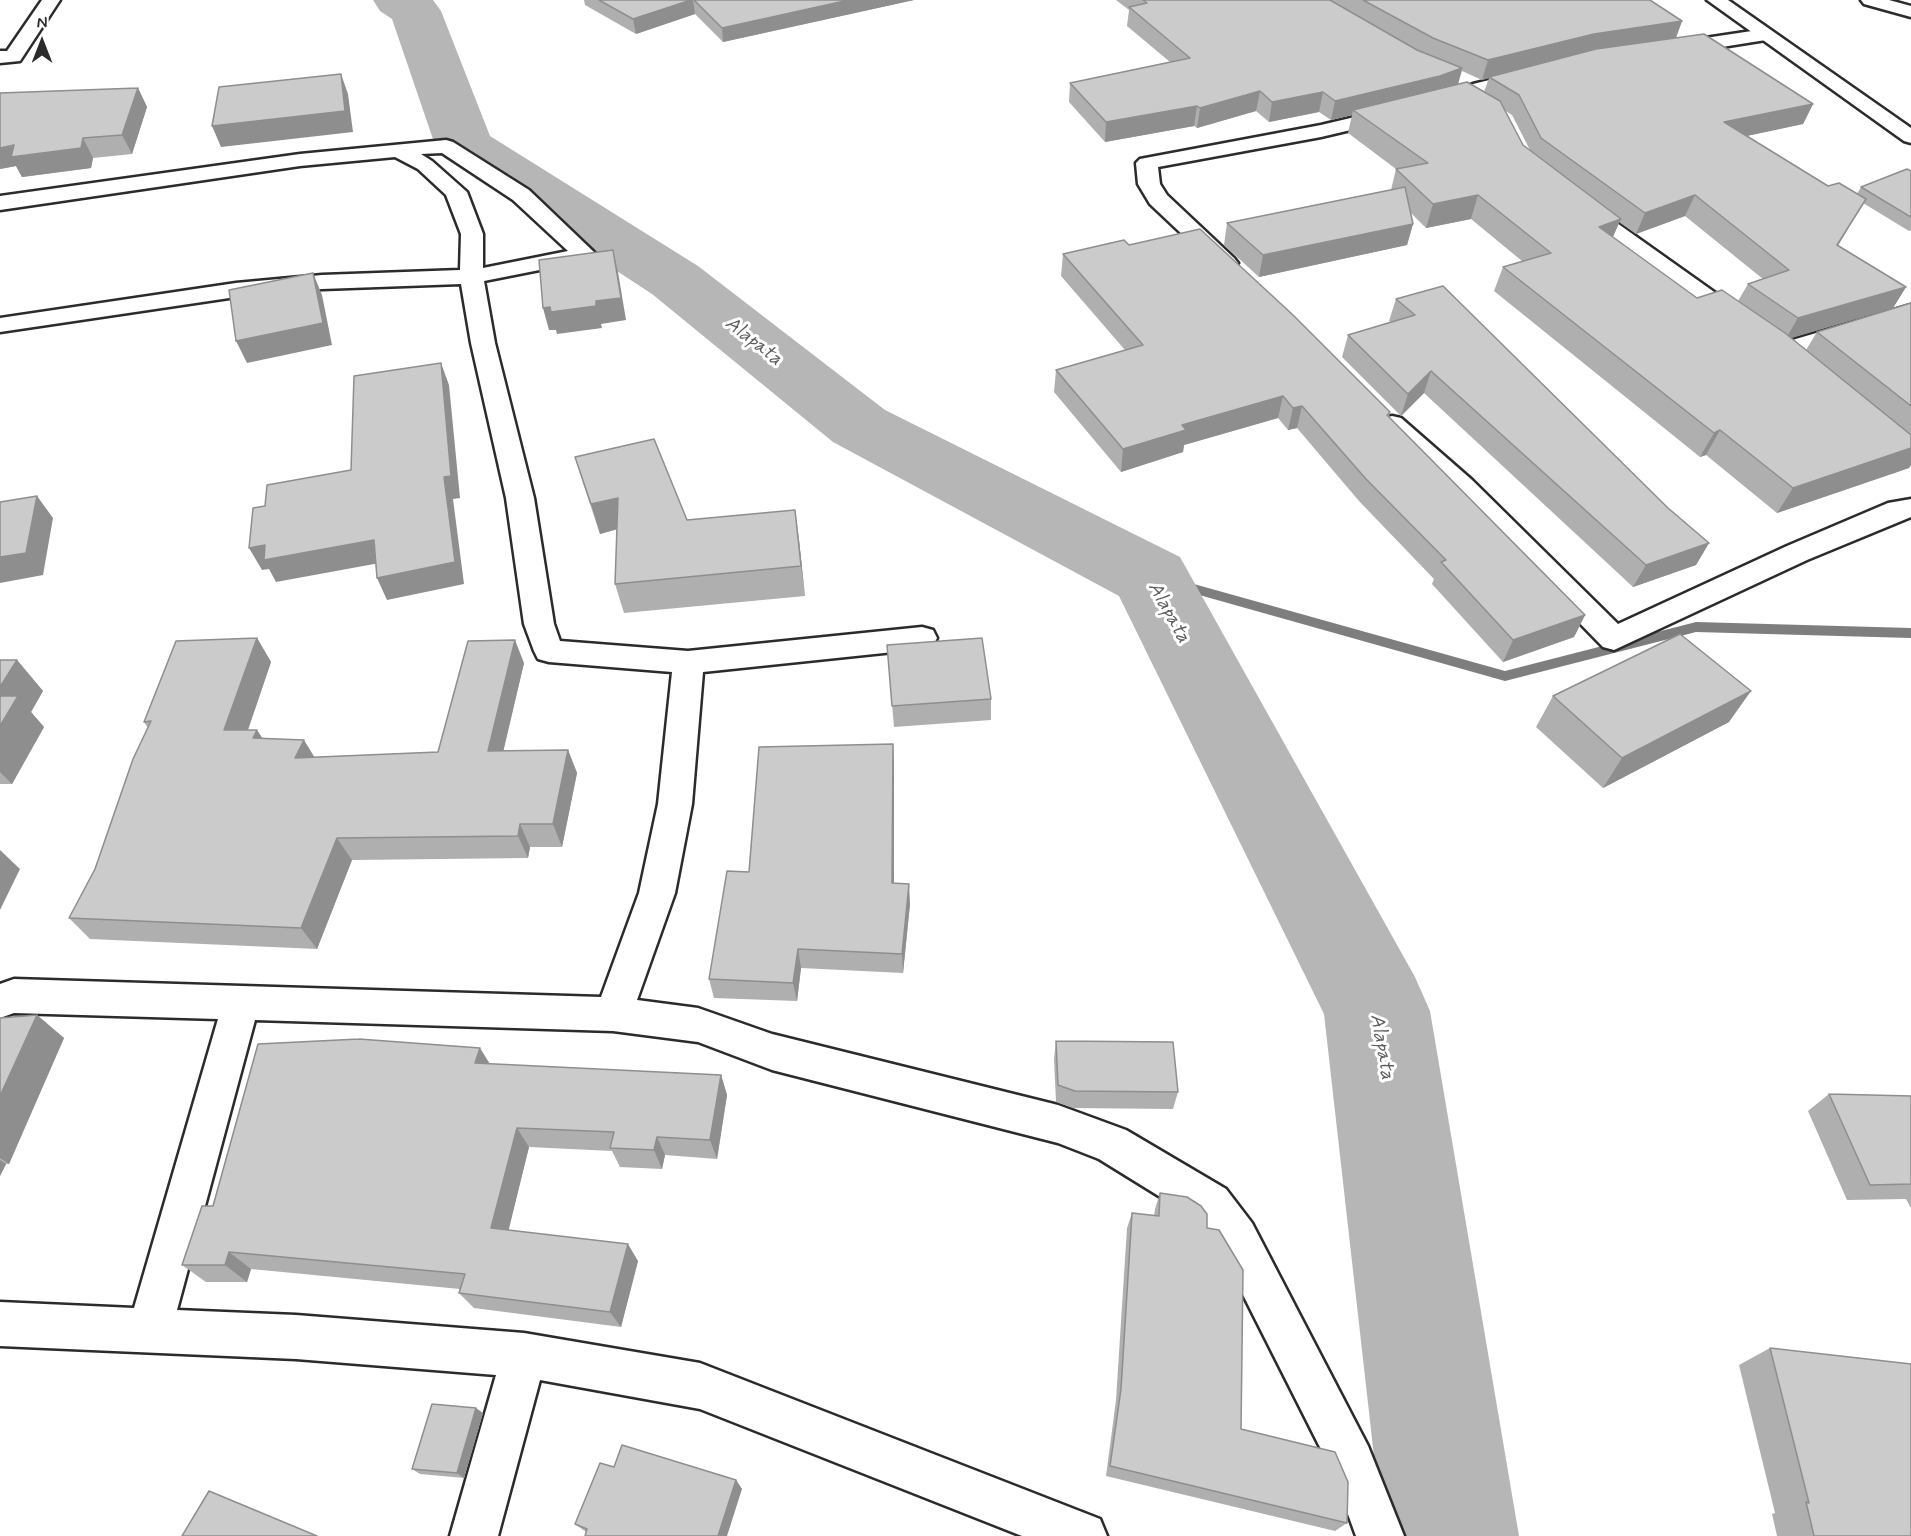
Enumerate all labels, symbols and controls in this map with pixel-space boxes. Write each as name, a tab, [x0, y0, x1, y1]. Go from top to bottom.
north arrow	[12, 12, 72, 72]
text: N	[37, 13, 47, 34]
water label: Alapata	[719, 312, 787, 372]
water label: Alapata	[1141, 578, 1195, 648]
water label: Alapata	[1363, 1012, 1399, 1082]

